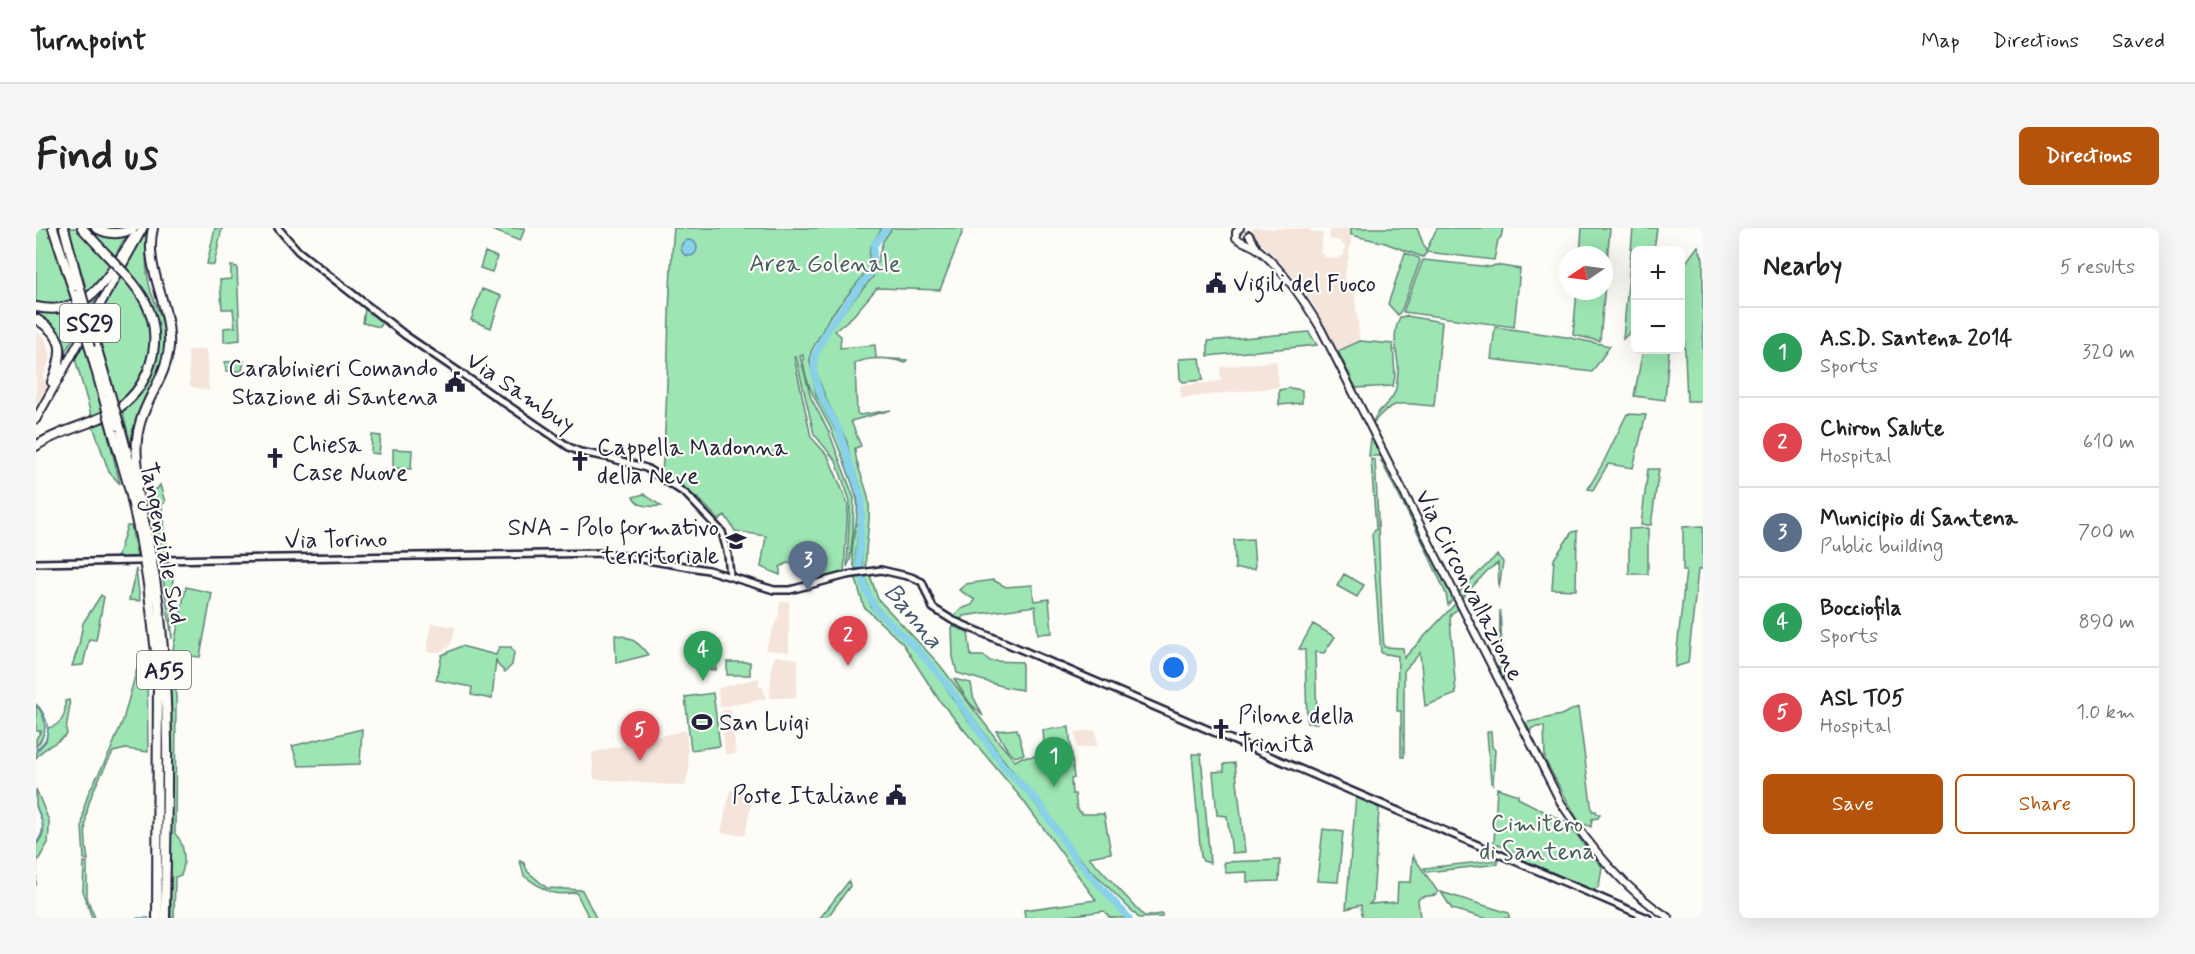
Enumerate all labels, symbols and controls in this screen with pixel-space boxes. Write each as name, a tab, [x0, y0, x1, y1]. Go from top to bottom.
text: Turnpoint	[30, 23, 146, 60]
text: Map	[1921, 27, 1960, 55]
text: Directions	[1993, 27, 2079, 55]
text: Saved	[2112, 27, 2165, 55]
button: Directions	[2019, 127, 2159, 185]
text: Find us	[36, 129, 158, 184]
north arrow	[1559, 246, 1613, 300]
map controls	[1631, 246, 1685, 354]
button: +	[1631, 246, 1685, 300]
park label: Area Golenale	[749, 249, 901, 280]
text: Nearby	[1763, 250, 1842, 284]
text: 5 results	[2060, 254, 2135, 281]
place label: Vigili del Fuoco	[1233, 269, 1376, 303]
public building icon: Vigili del Fuoco	[1204, 271, 1228, 295]
button: −	[1631, 300, 1685, 354]
road number: SS29	[60, 304, 120, 342]
text: A.S.D. Santena 2014	[1820, 325, 2012, 353]
text: 1	[1778, 339, 1787, 366]
text: 320 m	[2082, 339, 2135, 366]
street label: Via Sambuy	[460, 345, 581, 441]
text: Sports	[1820, 353, 1878, 380]
place label: Carabinieri Comando Stazione di Santena	[228, 354, 438, 413]
public building icon: Carabinieri Comando Stazione di Santena	[443, 370, 467, 394]
text: Chiron Salute	[1820, 415, 1944, 443]
text: 2	[1778, 429, 1787, 456]
text: 610 m	[2083, 429, 2135, 456]
place label: Chiesa Case Nuove	[292, 430, 408, 489]
place label: Cappella Madonna della Neve	[597, 433, 788, 492]
text: Hospital	[1820, 443, 1891, 470]
church icon: Chiesa Case Nuove	[263, 446, 287, 470]
church icon: Cappella Madonna della Neve	[568, 449, 592, 473]
street label: Tangenziale Sud	[130, 460, 193, 627]
street label: Via Circonvallazione	[1407, 485, 1530, 687]
text: Municipio di Santena	[1820, 505, 2018, 533]
place label: SNA - Polo formativo territoriale	[508, 513, 719, 572]
text: 3	[1778, 519, 1787, 546]
text: 700 m	[2078, 519, 2135, 546]
street label: Via Torino	[284, 524, 388, 557]
school or university icon: SNA - Polo formativo territoriale	[724, 529, 748, 553]
text: Public building	[1820, 533, 1943, 560]
pin: 3	[788, 542, 828, 591]
water label: Banna	[875, 576, 950, 657]
text: Bocciofila	[1820, 595, 1902, 623]
text: 4	[1777, 609, 1788, 636]
text: 890 m	[2078, 609, 2135, 636]
pin: 2	[828, 616, 868, 666]
text: Sports	[1820, 623, 1878, 650]
pin: 4	[684, 632, 722, 681]
road number: A55	[137, 651, 191, 689]
your location	[1159, 653, 1188, 682]
text: ASL TO5	[1820, 685, 1905, 713]
text: 5	[1777, 699, 1789, 726]
text: 1.0 km	[2076, 699, 2135, 726]
place label: Pilone della Trinità	[1238, 701, 1354, 760]
place label: San Luigi	[719, 708, 809, 739]
sports icon: San Luigi	[690, 710, 714, 734]
pin: 5	[620, 712, 660, 761]
text: Hospital	[1820, 713, 1891, 740]
church icon: Pilone della Trinità	[1209, 717, 1233, 741]
pin: 1	[1034, 738, 1074, 787]
button: Save	[1763, 774, 1943, 834]
button: Share	[1955, 774, 2135, 834]
place label: Poste Italiane	[732, 781, 879, 812]
public building icon: Poste Italiane	[884, 783, 908, 807]
park label: Cimitero di Santena	[1479, 809, 1595, 868]

